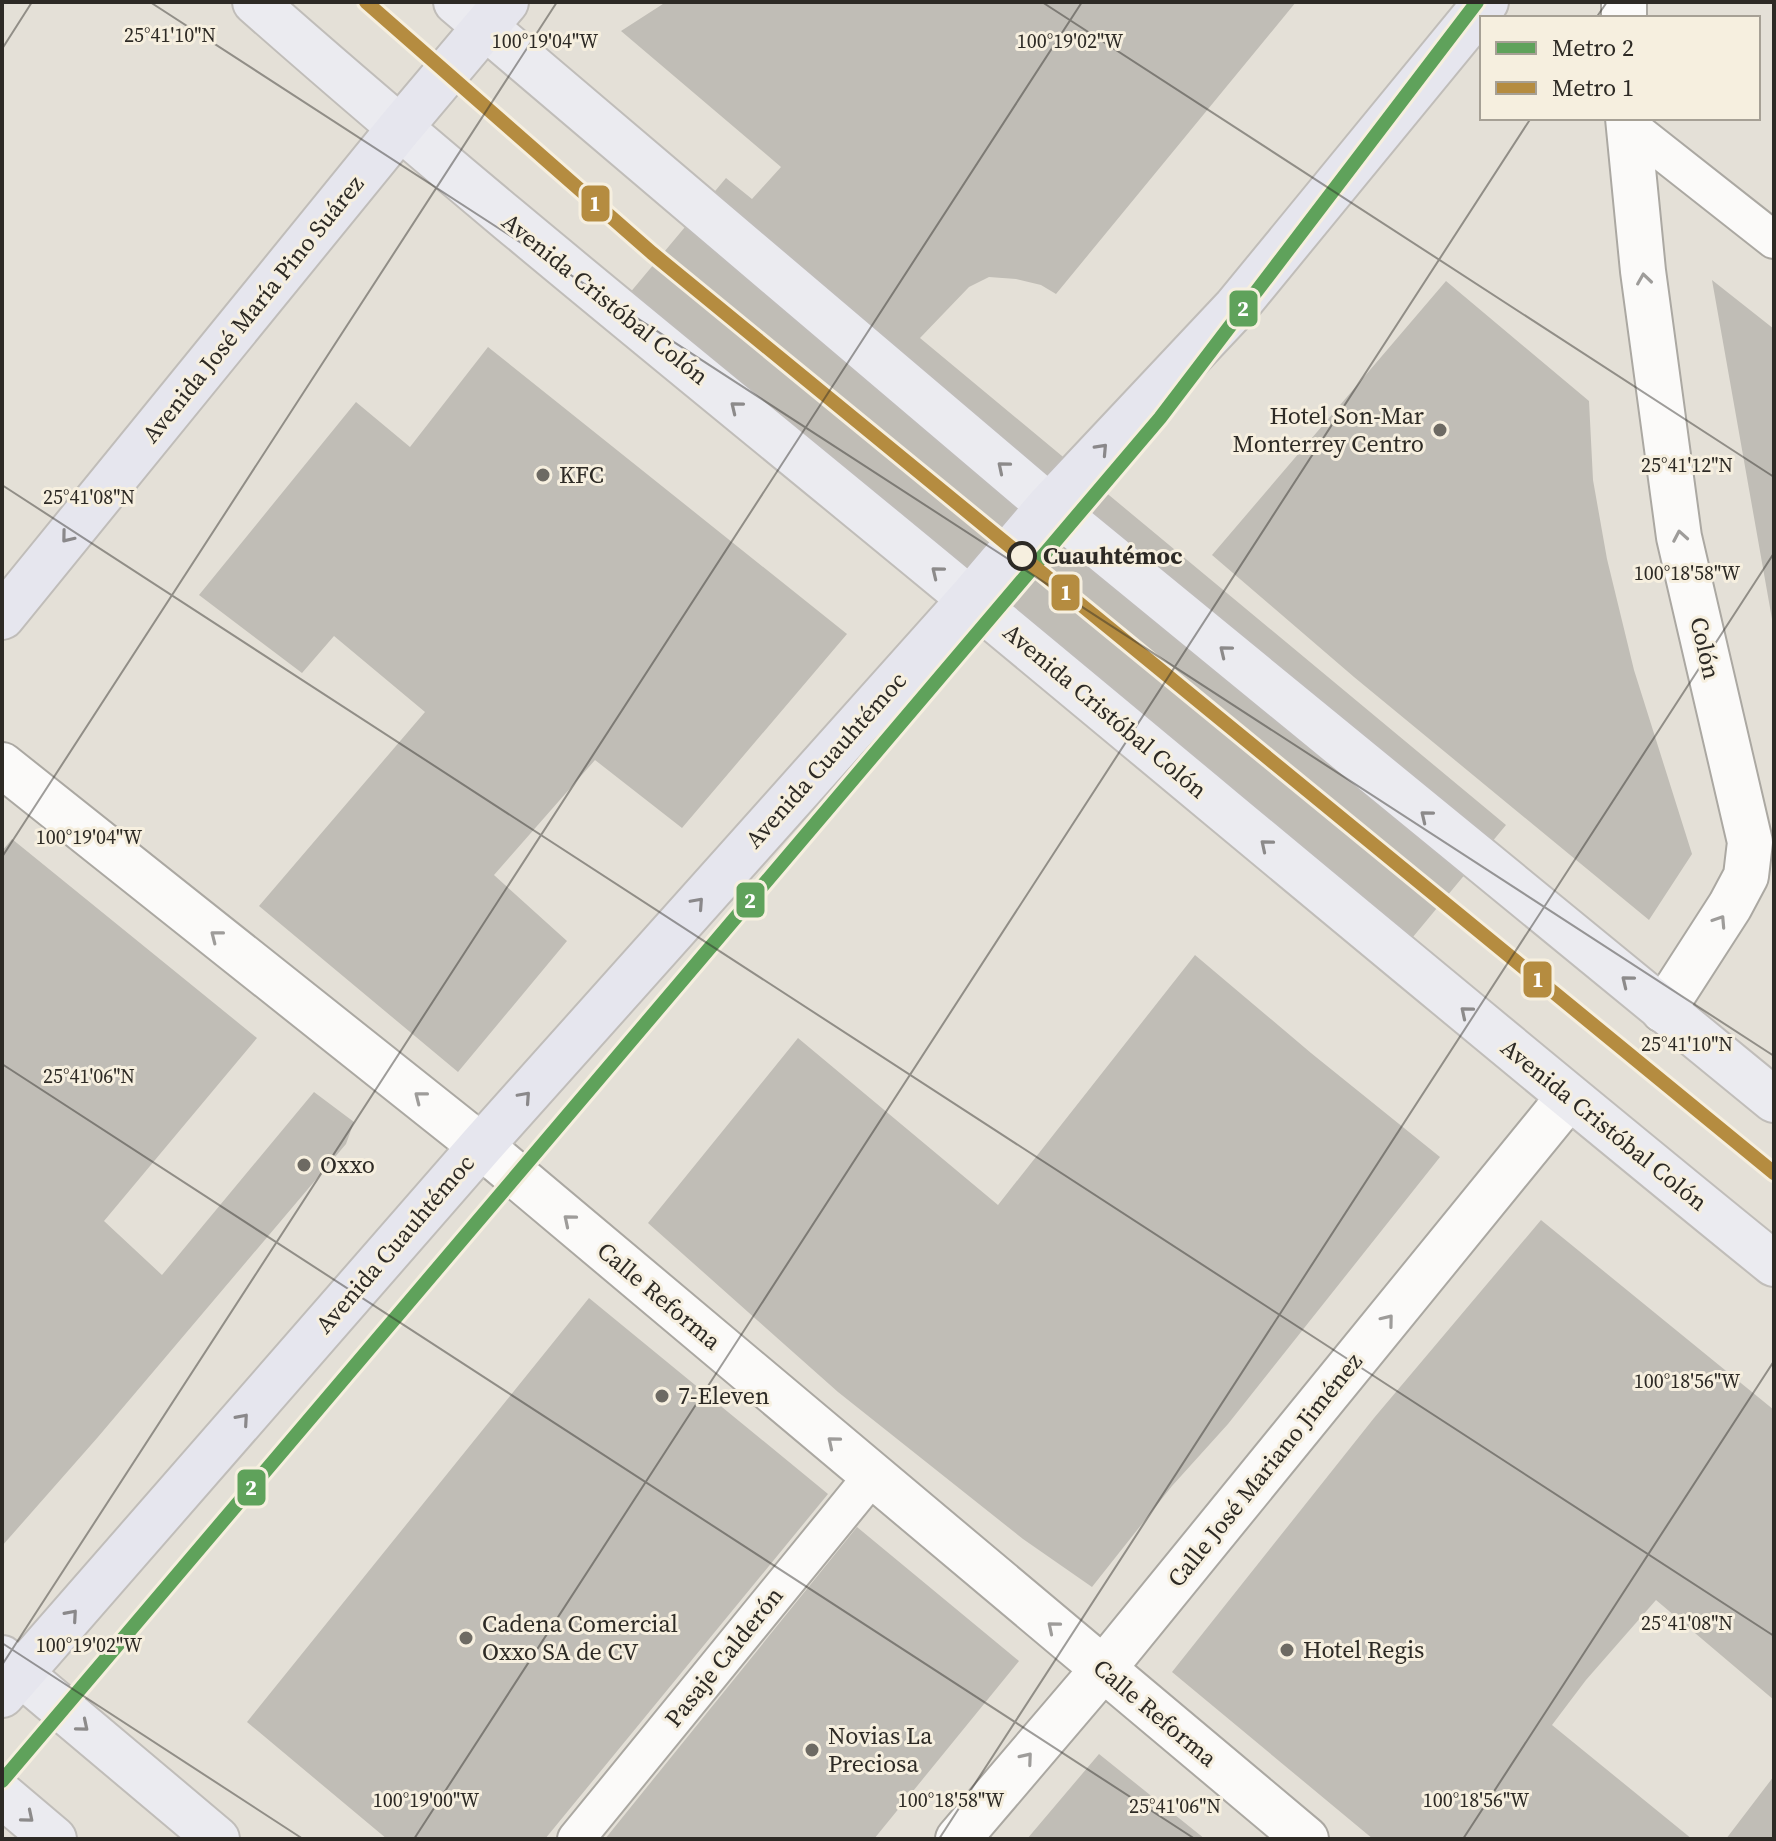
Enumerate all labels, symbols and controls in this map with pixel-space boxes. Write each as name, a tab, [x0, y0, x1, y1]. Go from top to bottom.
legend	[1480, 16, 1760, 120]
text: 25°41'10"N	[124, 21, 216, 49]
text: 100°19'04"W	[492, 27, 599, 55]
text: 100°19'02"W	[1017, 27, 1124, 55]
text: Metro 2	[1552, 31, 1634, 64]
text: Metro 1	[1552, 71, 1634, 104]
street label: Avenida José María Pino Suárez	[134, 168, 371, 449]
line badge: 1	[580, 184, 611, 223]
text: 1	[589, 188, 601, 218]
street label: Avenida Cristóbal Colón	[495, 205, 715, 392]
one-way arrow	[1636, 272, 1653, 286]
line badge: 2	[1228, 289, 1259, 328]
text: 2	[1237, 293, 1249, 323]
place label: Hotel Son-Mar Monterrey Centro	[1233, 399, 1424, 460]
one-way arrow	[730, 402, 745, 416]
marker: Hotel Son-Mar Monterrey Centro	[1431, 421, 1449, 439]
one-way arrow	[1092, 444, 1106, 459]
text: 25°41'12"N	[1641, 451, 1733, 479]
place label: KFC	[559, 458, 604, 491]
one-way arrow	[997, 462, 1012, 477]
marker: KFC	[534, 466, 552, 484]
text: 25°41'08"N	[43, 483, 135, 511]
one-way arrow	[62, 528, 77, 542]
one-way arrow	[1672, 530, 1689, 543]
place label: Cuauhtémoc	[1043, 539, 1183, 572]
marker: Cuauhtémoc	[1008, 542, 1036, 570]
text: 100°18'58"W	[1634, 559, 1741, 587]
one-way arrow	[932, 567, 946, 582]
line badge: 1	[1050, 573, 1081, 612]
text: 1	[1060, 577, 1072, 607]
street label: Colón	[1682, 614, 1729, 682]
street label: Avenida Cristóbal Colón	[996, 616, 1214, 806]
one-way arrow	[1219, 646, 1234, 661]
street label: Avenida Cuauhtémoc	[737, 664, 914, 855]
one-way arrow	[1420, 811, 1435, 826]
text: 100°19'04"W	[36, 823, 143, 851]
one-way arrow	[1261, 840, 1275, 855]
line badge: 2	[735, 881, 766, 919]
text: 2	[744, 885, 756, 915]
one-way arrow	[688, 898, 703, 913]
one-way arrow	[1711, 915, 1726, 930]
one-way arrow	[210, 931, 225, 945]
line badge: 1	[1522, 960, 1553, 999]
text: 1	[1532, 964, 1544, 994]
one-way arrow	[1621, 976, 1636, 991]
one-way arrow	[1460, 1007, 1475, 1022]
text: 25°41'10"N	[1641, 1030, 1733, 1058]
street label: Avenida Cristóbal Colón	[1494, 1031, 1714, 1218]
text: 25°41'06"N	[43, 1062, 135, 1090]
one-way arrow	[515, 1092, 530, 1106]
one-way arrow	[414, 1093, 429, 1107]
street label: Avenida Cuauhtémoc	[308, 1147, 482, 1340]
place label: Oxxo	[320, 1148, 375, 1181]
marker: Oxxo	[295, 1156, 313, 1174]
one-way arrow	[564, 1215, 579, 1230]
street label: Calle Reforma	[590, 1234, 729, 1358]
one-way arrow	[1378, 1314, 1393, 1329]
street label: Calle José Mariano Jiménez	[1160, 1345, 1370, 1594]
text: 100°18'56"W	[1634, 1367, 1741, 1395]
place label: 7-Eleven	[678, 1379, 770, 1412]
marker: 7-Eleven	[653, 1387, 671, 1405]
one-way arrow	[233, 1413, 247, 1428]
one-way arrow	[827, 1437, 842, 1452]
line badge: 2	[236, 1468, 267, 1507]
text: 2	[245, 1472, 257, 1502]
street label: Pasaje Calderón	[657, 1580, 790, 1734]
place label: Cadena Comercial Oxxo SA de CV	[482, 1607, 678, 1668]
one-way arrow	[62, 1609, 76, 1624]
text: 25°41'08"N	[1641, 1609, 1733, 1637]
one-way arrow	[1048, 1622, 1063, 1637]
marker: Cadena Comercial Oxxo SA de CV	[457, 1629, 475, 1647]
text: 100°19'02"W	[36, 1631, 143, 1659]
place label: Hotel Regis	[1303, 1633, 1425, 1666]
marker: Hotel Regis	[1278, 1641, 1296, 1659]
street label: Calle Reforma	[1086, 1651, 1225, 1775]
one-way arrow	[74, 1716, 89, 1731]
place label: Novias La Preciosa	[828, 1719, 933, 1780]
marker: Novias La Preciosa	[803, 1741, 821, 1759]
one-way arrow	[1017, 1753, 1032, 1768]
text: 100°19'00"W	[373, 1786, 480, 1814]
text: 100°18'58"W	[898, 1786, 1005, 1814]
text: 100°18'56"W	[1423, 1786, 1530, 1814]
text: 25°41'06"N	[1129, 1792, 1221, 1820]
one-way arrow	[19, 1807, 33, 1822]

